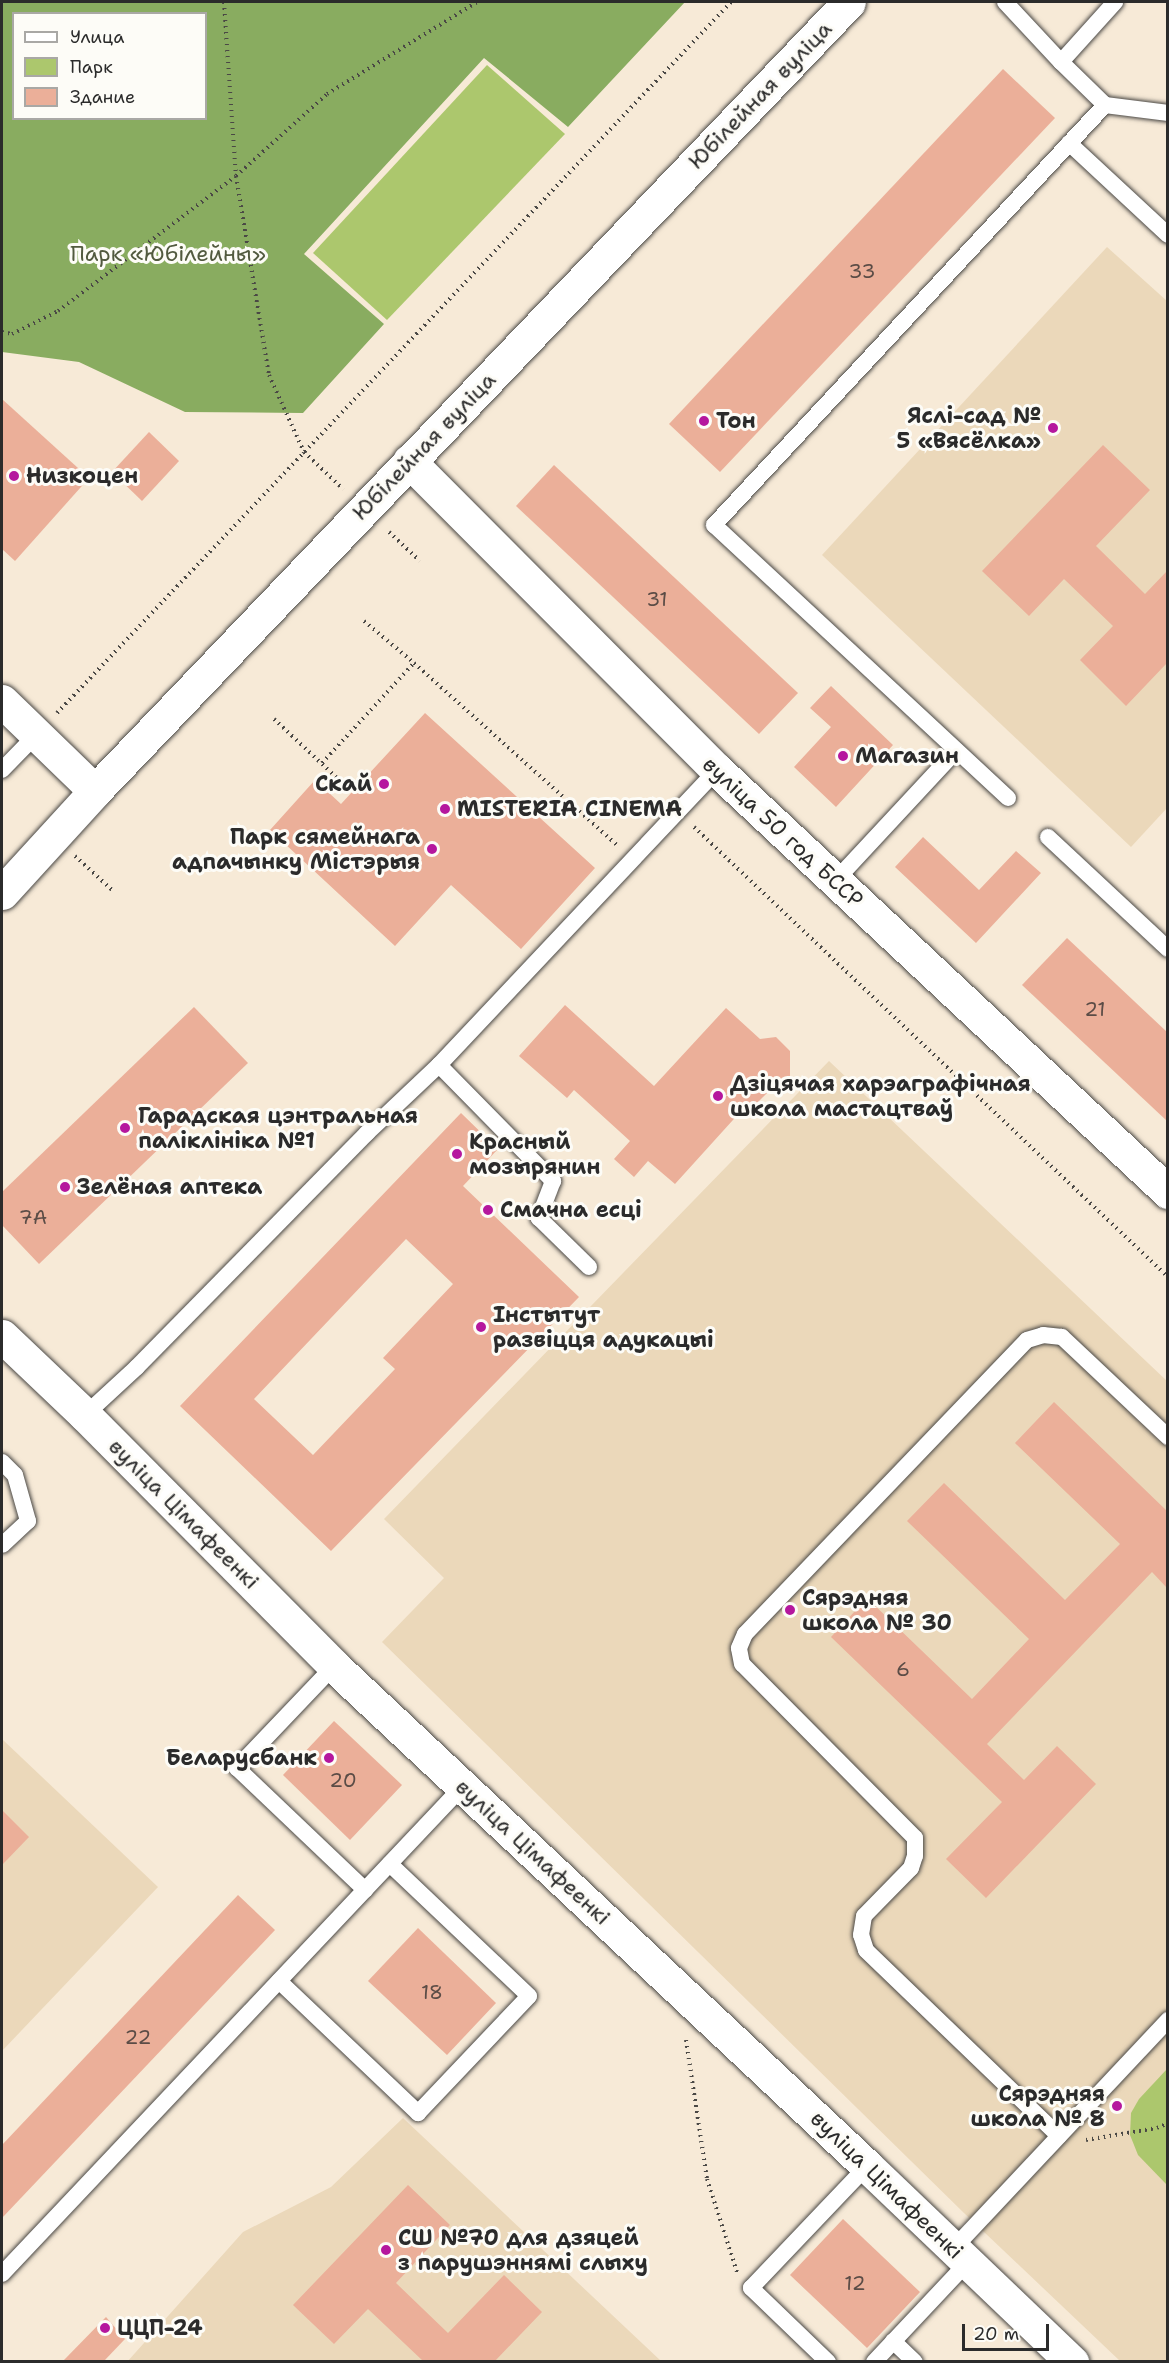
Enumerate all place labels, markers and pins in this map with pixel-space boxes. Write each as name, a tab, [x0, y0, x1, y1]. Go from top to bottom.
place label: Яслі-сад № 5 «Вясёлка»	[897, 402, 1041, 454]
place label: Тон	[716, 408, 756, 434]
marker: Тон	[697, 414, 711, 428]
marker: Яслі-сад № 5 «Вясёлка»	[1046, 421, 1060, 435]
place label: Низкоцен	[26, 463, 138, 489]
marker: Низкоцен	[7, 469, 21, 483]
place label: Магазин	[855, 743, 959, 769]
marker: Магазин	[836, 749, 850, 763]
place label: Скай	[315, 771, 372, 797]
marker: Скай	[377, 777, 391, 791]
place label: MISTERIA CINEMA	[457, 796, 682, 822]
marker: MISTERIA CINEMA	[438, 802, 452, 816]
place label: Парк сямейнага адпачынку Містэрыя	[172, 823, 420, 874]
marker: Парк сямейнага адпачынку Містэрыя	[425, 842, 439, 856]
place label: Дзіцячая харэаграфічная школа мастацтваў	[730, 1070, 1031, 1122]
marker: Дзіцячая харэаграфічная школа мастацтваў	[711, 1089, 725, 1103]
place label: Гарадская цэнтральная паліклініка №1	[138, 1102, 418, 1154]
marker: Гарадская цэнтральная паліклініка №1	[116, 1119, 134, 1137]
place label: Красный мозырянин	[469, 1128, 600, 1180]
marker: Красный мозырянин	[450, 1147, 464, 1161]
place label: Зелёная аптека	[77, 1174, 262, 1200]
marker: Зелёная аптека	[58, 1180, 72, 1194]
place label: Смачна есцi	[500, 1197, 642, 1223]
marker: Смачна есцi	[481, 1203, 495, 1217]
place label: Інстытут развіцця адукацыі	[493, 1301, 714, 1352]
marker: Інстытут развіцця адукацыі	[474, 1320, 488, 1334]
place label: Сярэдняя школа № 30	[802, 1584, 952, 1636]
marker: Сярэдняя школа № 30	[783, 1603, 797, 1617]
place label: Беларусбанк	[166, 1745, 317, 1771]
marker: Беларусбанк	[322, 1751, 336, 1765]
place label: Сярэдняя школа № 8	[970, 2080, 1105, 2132]
marker: Сярэдняя школа № 8	[1110, 2099, 1124, 2113]
place label: СШ №70 для дзяцей з парушэннямі слыху	[398, 2224, 648, 2276]
marker: СШ №70 для дзяцей з парушэннямі слыху	[379, 2243, 393, 2257]
place label: ЦЦП-24	[117, 2315, 203, 2341]
marker: ЦЦП-24	[98, 2321, 112, 2335]

